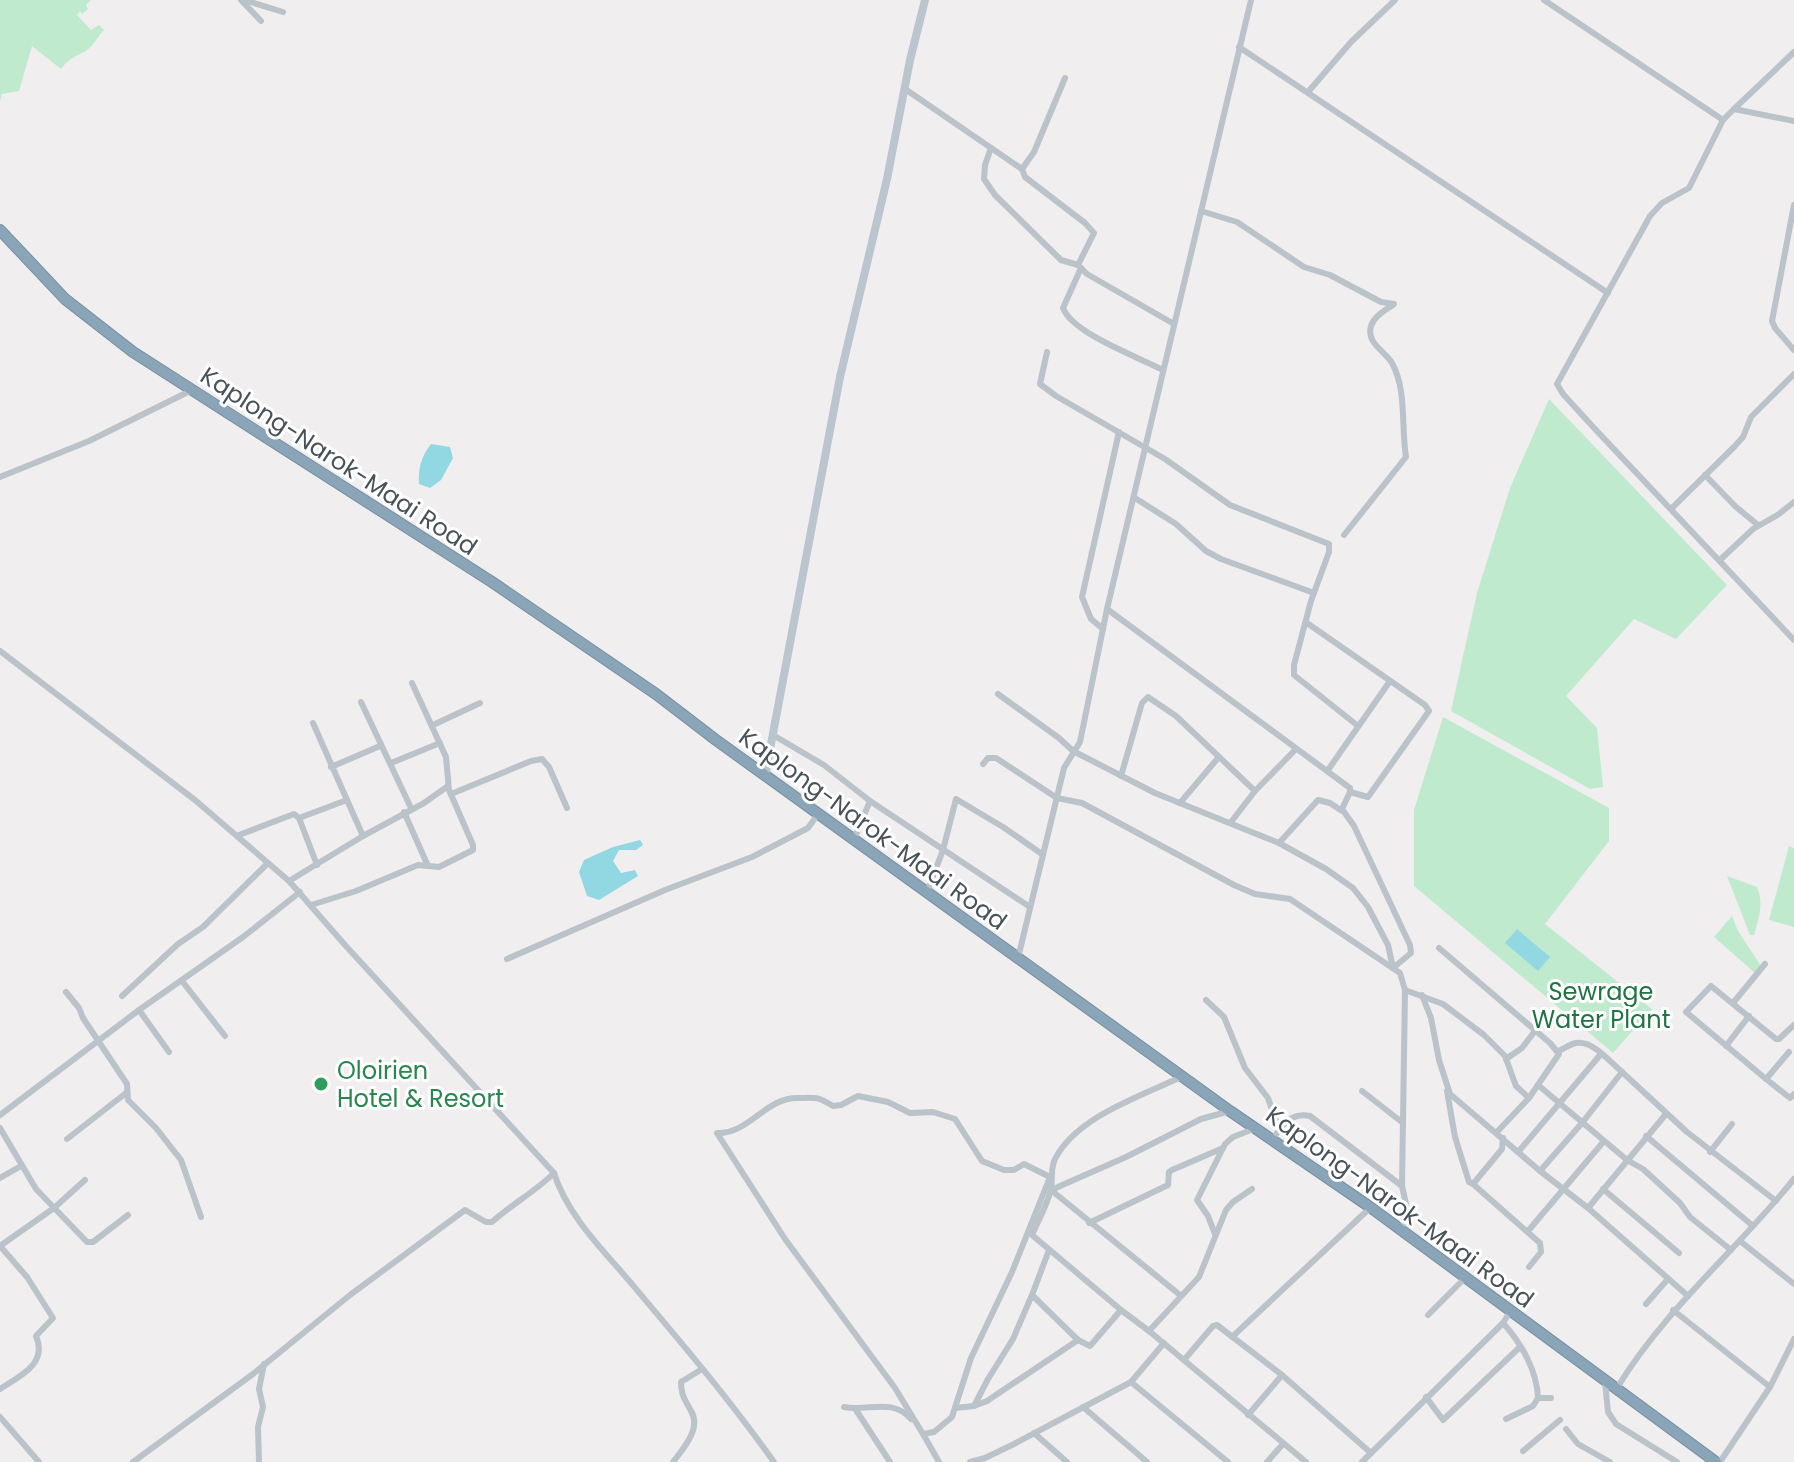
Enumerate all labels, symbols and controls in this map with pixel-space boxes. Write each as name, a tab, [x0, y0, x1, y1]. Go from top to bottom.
street label: Kaplong-Narok-Maai Road	[194, 359, 484, 563]
street label: Kaplong-Narok-Maai Road	[732, 721, 1014, 937]
park label: Sewrage Water Plant	[1532, 975, 1670, 1036]
place label: Oloirien Hotel & Resort	[337, 1054, 504, 1115]
marker: Oloirien Hotel & Resort	[312, 1075, 330, 1093]
street label: Kaplong-Narok-Maai Road	[1259, 1099, 1541, 1315]

